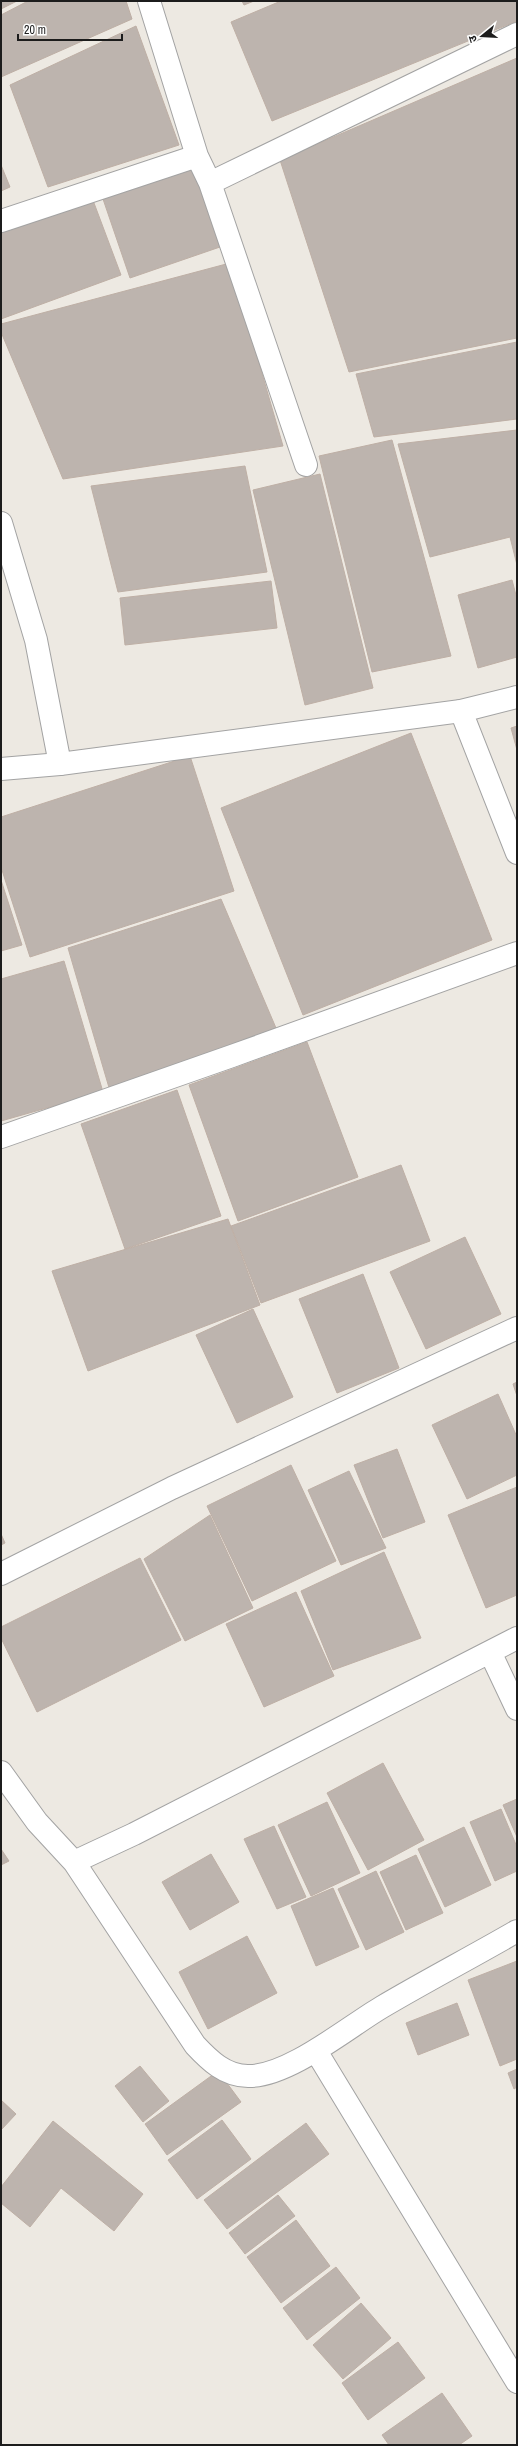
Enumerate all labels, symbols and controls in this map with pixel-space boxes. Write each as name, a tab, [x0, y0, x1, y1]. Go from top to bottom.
scale bar	[18, 16, 122, 42]
north arrow	[462, 16, 502, 56]
text: 20 m	[24, 22, 46, 38]
text: उ	[465, 33, 480, 44]

